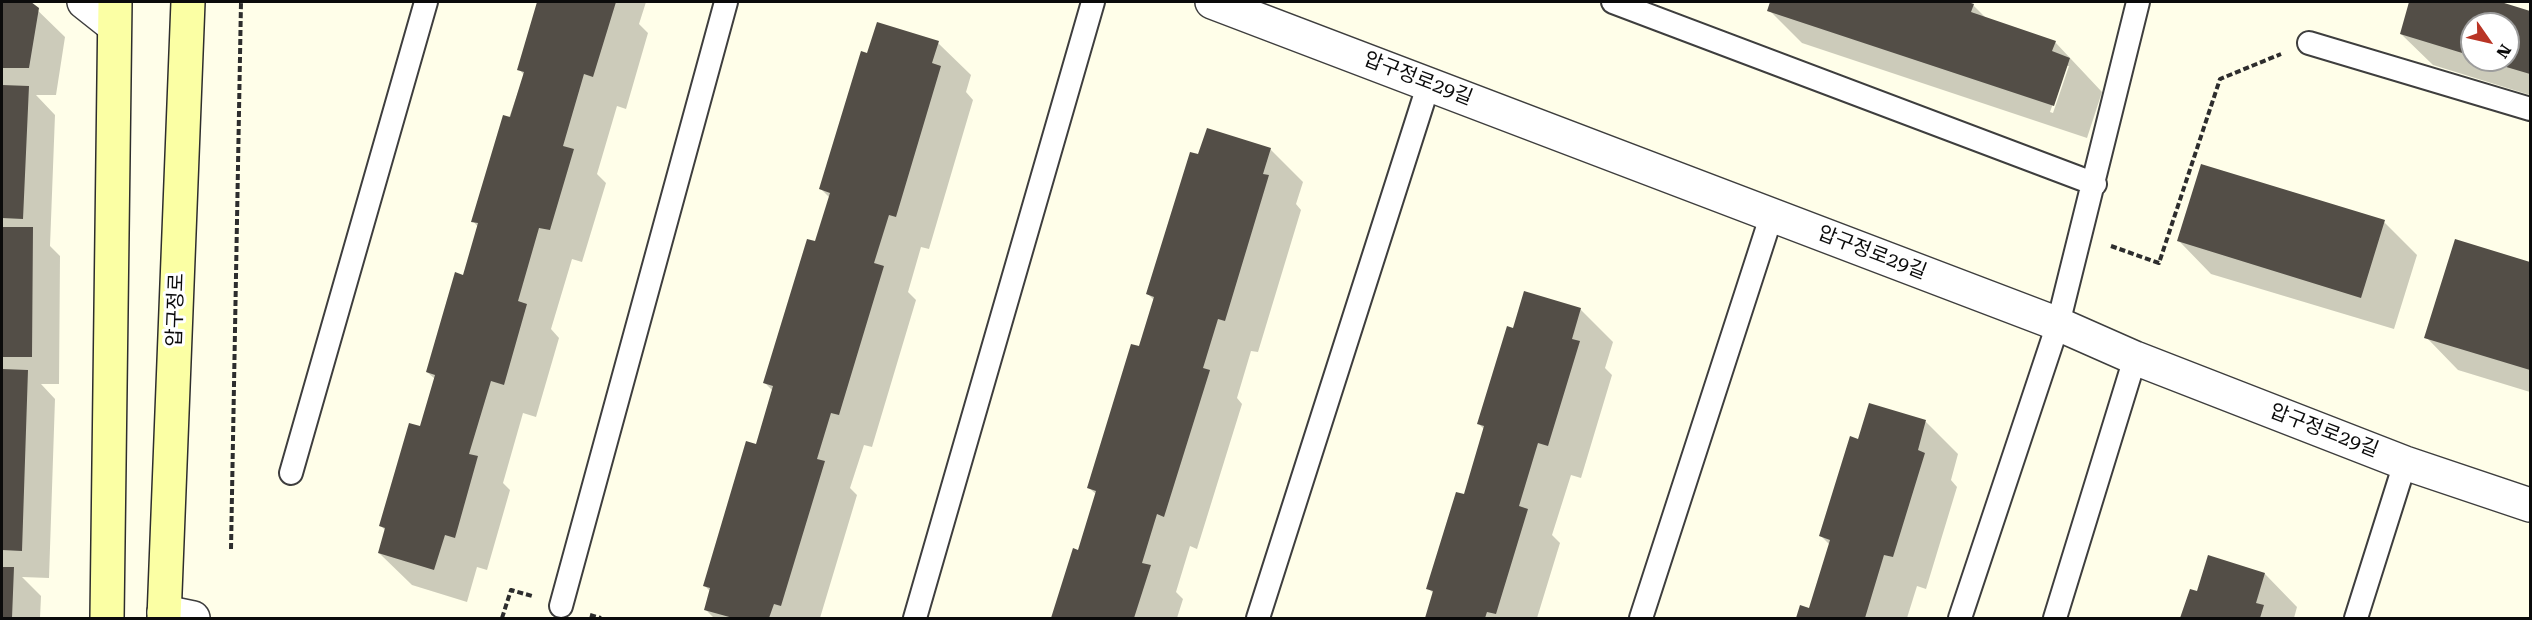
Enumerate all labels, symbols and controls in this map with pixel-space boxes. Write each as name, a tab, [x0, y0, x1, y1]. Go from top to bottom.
north arrow	[2460, 12, 2520, 72]
text: N	[2492, 41, 2515, 62]
street label: 압구정로29길	[1360, 47, 1476, 111]
street label: 압구정로29길	[1814, 221, 1930, 285]
street label: 압구정로	[163, 273, 189, 347]
street label: 압구정로29길	[2266, 399, 2382, 463]

